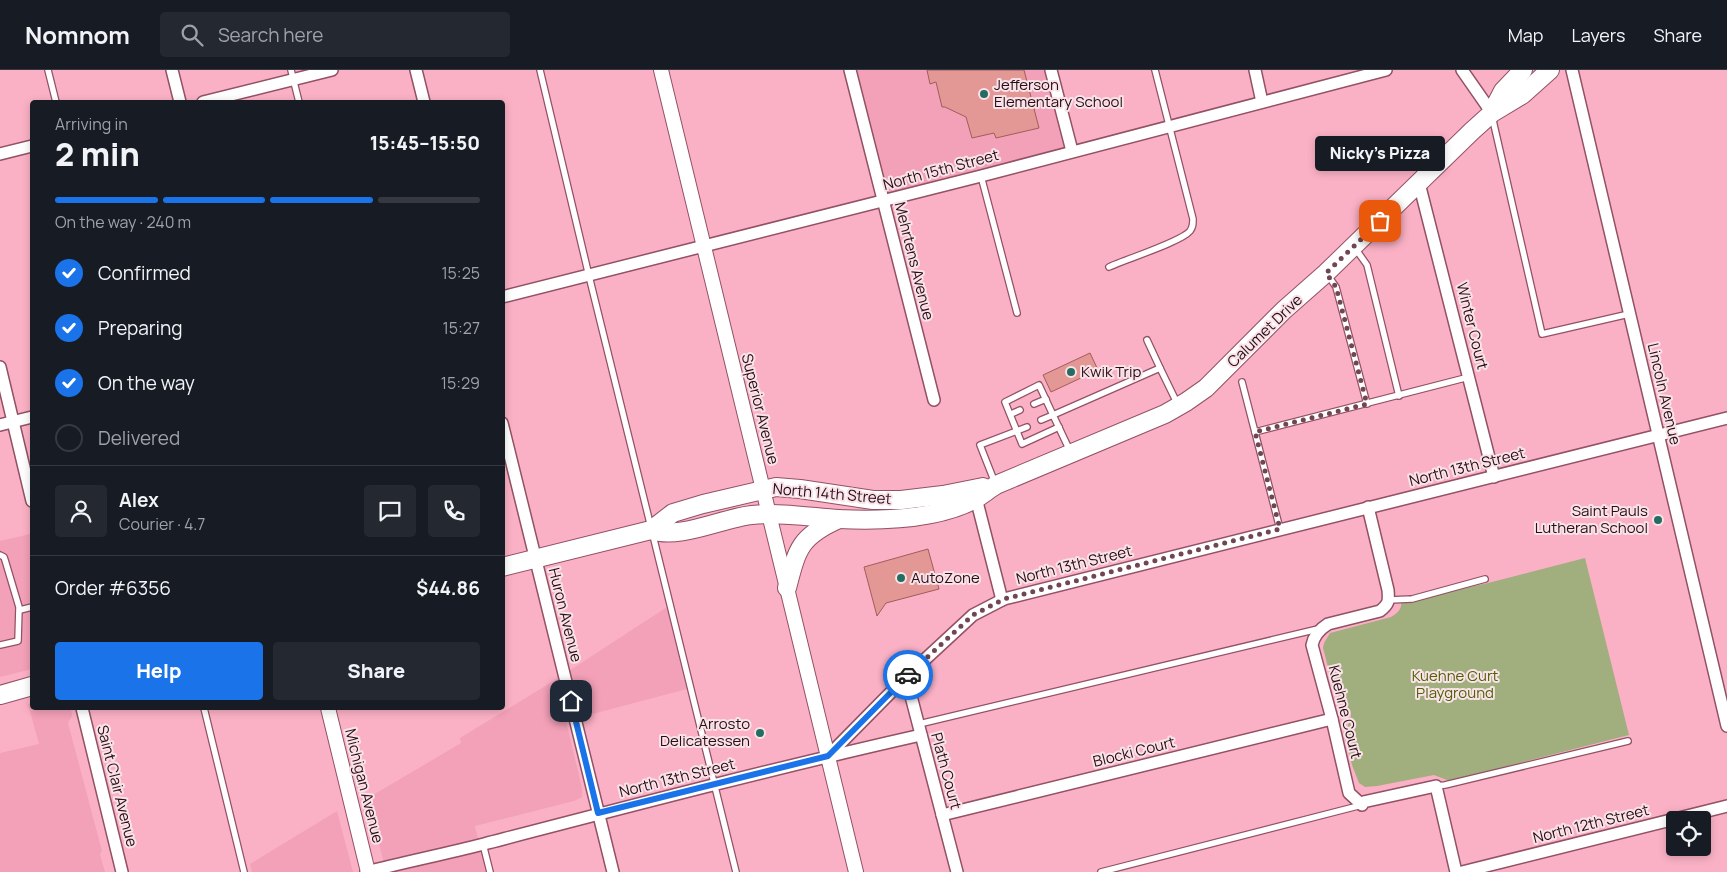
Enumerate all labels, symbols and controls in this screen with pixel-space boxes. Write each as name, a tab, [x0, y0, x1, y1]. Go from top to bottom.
search box	[160, 12, 510, 57]
text: Nomnom	[25, 18, 130, 51]
icon: search	[178, 21, 206, 49]
text: Search here	[218, 22, 323, 48]
text: Map	[1508, 23, 1543, 47]
text: Layers	[1571, 23, 1625, 47]
text: Share	[1653, 23, 1702, 47]
place label: Jefferson Elementary School	[994, 74, 1123, 112]
marker: Jefferson Elementary School	[978, 88, 990, 100]
text: Arriving in	[55, 113, 128, 135]
text: 15:45–15:50	[370, 130, 480, 156]
text: 2 min	[55, 132, 140, 176]
callout: Nicky's Pizza	[1315, 136, 1445, 171]
text: Nicky's Pizza	[1330, 142, 1430, 164]
street label: North 15th Street	[881, 144, 1001, 195]
street label: Mehrtens Avenue	[890, 200, 939, 322]
pin	[1359, 200, 1401, 242]
icon: bag	[1366, 207, 1394, 235]
text: On the way · 240 m	[55, 211, 191, 233]
icon: check	[55, 259, 83, 287]
text: Confirmed	[98, 260, 191, 286]
text: 15:25	[441, 262, 480, 284]
street label: Winter Court	[1452, 280, 1493, 372]
street label: Calumet Drive	[1222, 289, 1307, 372]
icon: check	[55, 314, 83, 342]
text: Preparing	[98, 315, 183, 341]
text: 15:27	[443, 317, 480, 339]
street label: Lincoln Avenue	[1643, 341, 1686, 447]
street label: Superior Avenue	[737, 351, 784, 467]
place label: Kwik Trip	[1081, 361, 1141, 382]
marker: Kwik Trip	[1065, 366, 1077, 378]
icon: check	[55, 369, 83, 397]
text: On the way	[98, 370, 195, 396]
text: 15:29	[441, 372, 480, 394]
text: Delivered	[98, 425, 180, 451]
street label: North 13th Street	[1407, 442, 1527, 491]
street label: North 14th Street	[772, 478, 892, 509]
button: person	[55, 485, 107, 537]
button: chat	[364, 485, 416, 537]
button: phone	[428, 485, 480, 537]
text: Alex	[119, 487, 159, 513]
place label: Saint Pauls Lutheran School	[1535, 500, 1648, 538]
text: Courier · 4.7	[119, 513, 205, 535]
marker: Saint Pauls Lutheran School	[1652, 514, 1664, 526]
street label: North 13th Street	[1014, 540, 1134, 589]
street label: Huron Avenue	[544, 565, 587, 664]
place label: AutoZone	[911, 567, 980, 588]
marker: AutoZone	[895, 572, 907, 584]
text: Order #6356	[55, 575, 171, 601]
text: $44.86	[416, 575, 480, 601]
button: Help	[55, 642, 263, 700]
button: Share	[273, 642, 480, 700]
courier	[883, 650, 933, 700]
icon: car	[894, 661, 922, 689]
street label: Kuehne Court	[1324, 663, 1367, 761]
park label: Kuehne Curt Playground	[1412, 665, 1498, 703]
pin	[550, 680, 592, 722]
icon: home	[557, 687, 585, 715]
place label: Arrosto Delicatessen	[660, 713, 750, 751]
street label: Saint Clair Avenue	[92, 723, 143, 849]
street label: Michigan Avenue	[340, 726, 389, 846]
marker: Arrosto Delicatessen	[754, 727, 766, 739]
street label: Plath Court	[926, 730, 967, 812]
street label: Blocki Court	[1091, 731, 1177, 772]
street label: North 13th Street	[617, 753, 737, 802]
street label: North 12th Street	[1531, 799, 1651, 848]
map controls	[1666, 811, 1711, 856]
button: locate	[1666, 811, 1711, 856]

